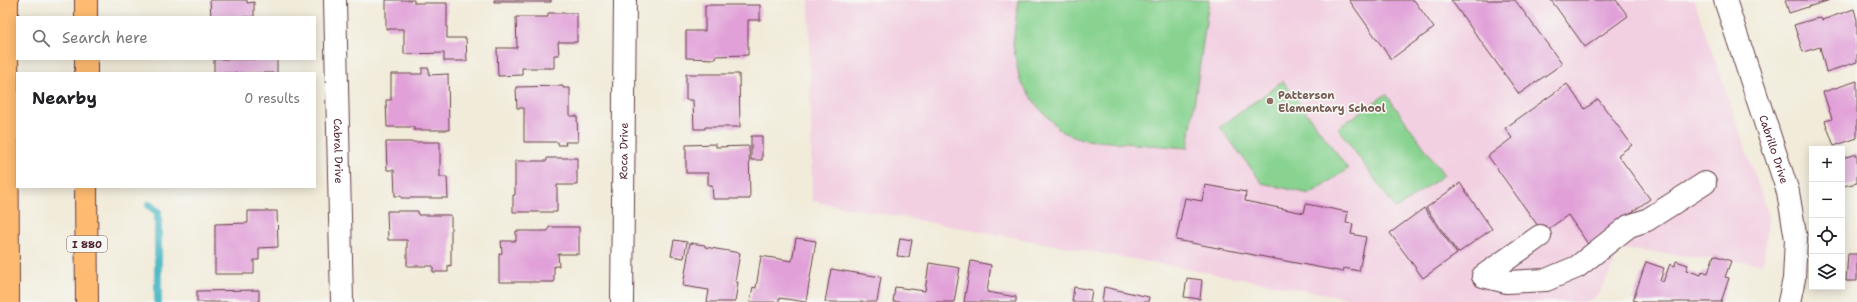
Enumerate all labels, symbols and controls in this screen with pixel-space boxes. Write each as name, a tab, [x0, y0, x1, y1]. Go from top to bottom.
search box	[16, 16, 316, 60]
icon: search	[30, 27, 52, 49]
text: Search here	[62, 28, 148, 48]
text: Nearby	[32, 87, 97, 109]
place label: Patterson Elementary School	[1278, 88, 1386, 116]
text: 0 results	[244, 90, 300, 107]
marker: Patterson Elementary School	[1265, 96, 1275, 106]
street label: Cabrillo Drive	[1755, 113, 1792, 186]
street label: Cabral Drive	[330, 118, 346, 184]
street label: Roca Drive	[616, 122, 632, 180]
map controls	[1809, 146, 1845, 290]
button: +	[1809, 146, 1845, 182]
button: −	[1809, 182, 1845, 218]
button: locate	[1809, 218, 1845, 254]
road number: I 880	[67, 236, 107, 252]
button: layers	[1809, 254, 1845, 290]

